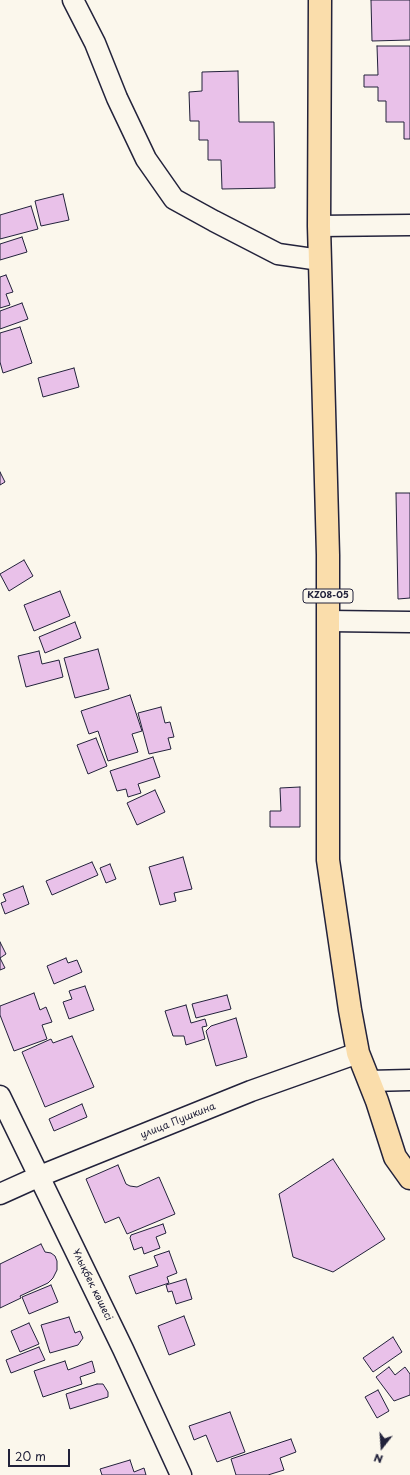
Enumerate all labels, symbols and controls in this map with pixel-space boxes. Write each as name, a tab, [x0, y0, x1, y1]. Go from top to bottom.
road number: KZ08-05	[303, 589, 353, 603]
street label: улица Пушкина	[139, 1100, 217, 1142]
street label: Ұлықбек көшесі	[69, 1247, 115, 1323]
north arrow	[362, 1427, 402, 1467]
scale bar	[10, 1441, 72, 1467]
text: 20 m	[15, 1447, 46, 1465]
text: N	[372, 1450, 385, 1468]

